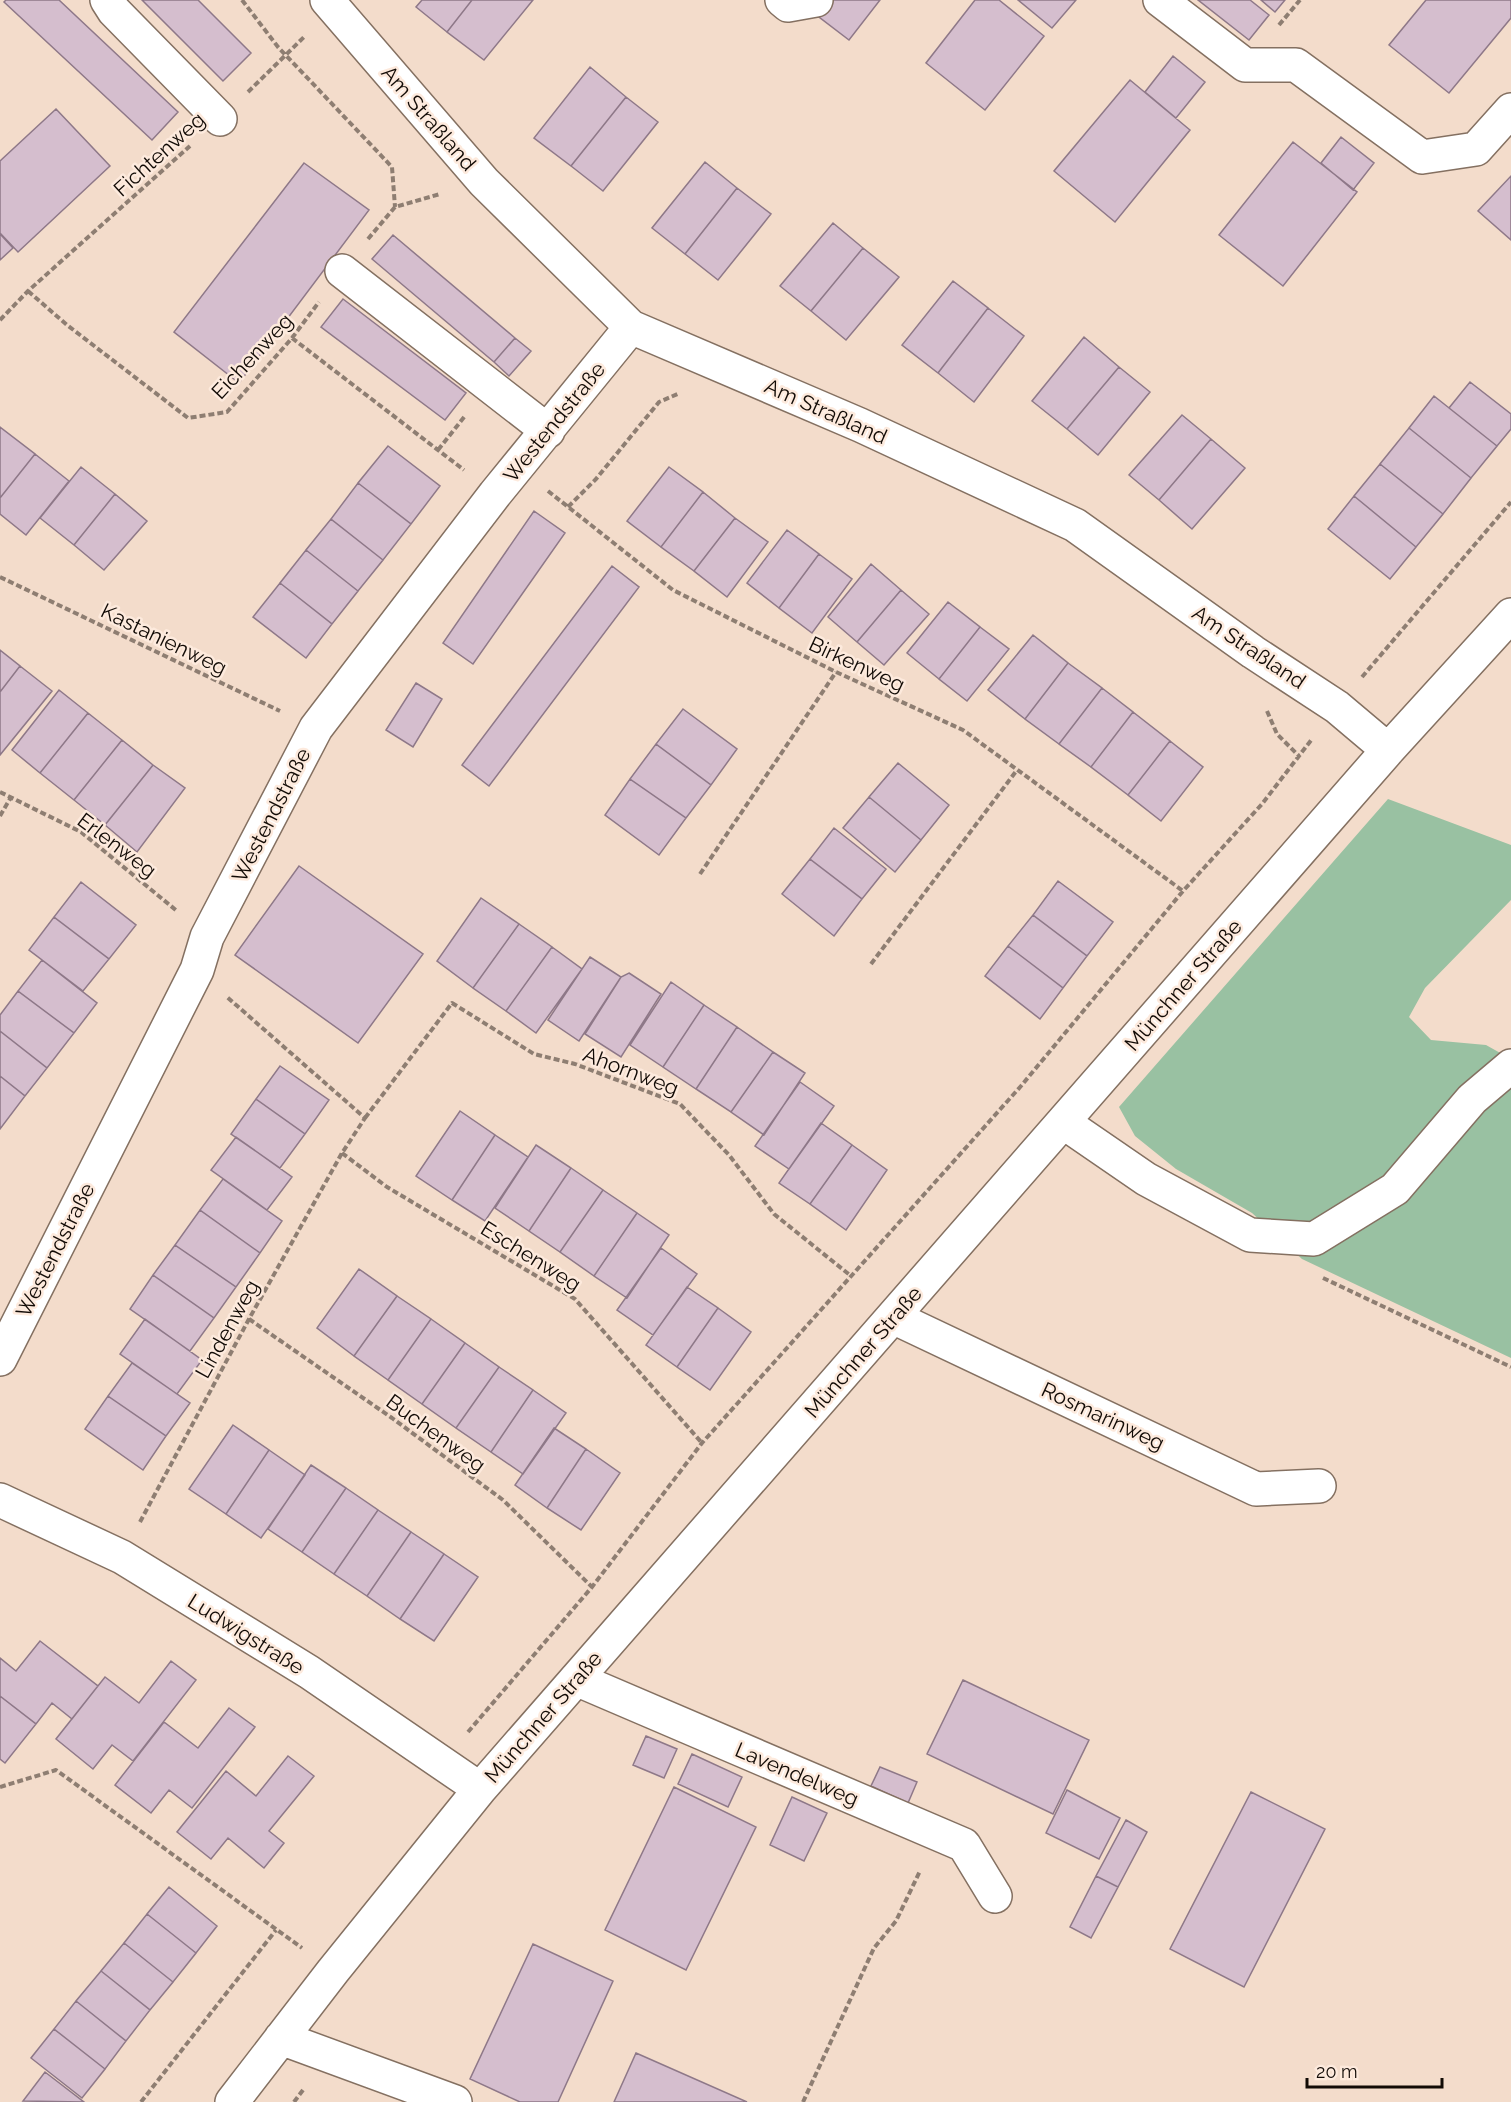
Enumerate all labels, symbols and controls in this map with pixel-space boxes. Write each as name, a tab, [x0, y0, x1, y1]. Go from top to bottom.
street label: Am Straßland	[377, 60, 481, 176]
street label: Fichtenweg	[108, 107, 210, 201]
street label: Eichenweg	[206, 308, 298, 404]
street label: Westendstraße	[498, 357, 610, 487]
street label: Am Straßland	[761, 373, 891, 449]
street label: Kastanienweg	[97, 598, 231, 680]
street label: Am Straßland	[1188, 600, 1310, 694]
street label: Birkenweg	[805, 631, 909, 697]
street label: Westendstraße	[226, 744, 316, 886]
street label: Erlenweg	[73, 807, 161, 883]
street label: Münchner Straße	[1119, 914, 1247, 1056]
street label: Ahornweg	[580, 1041, 682, 1101]
street label: Westendstraße	[10, 1179, 100, 1321]
street label: Eschenweg	[476, 1215, 586, 1297]
street label: Lindenweg	[190, 1276, 264, 1382]
street label: Münchner Straße	[799, 1281, 927, 1423]
street label: Rosmarinweg	[1038, 1377, 1168, 1455]
street label: Buchenweg	[381, 1389, 491, 1477]
street label: Ludwigstraße	[183, 1588, 309, 1680]
street label: Münchner Straße	[479, 1646, 607, 1788]
street label: Lavendelweg	[732, 1737, 862, 1811]
scale bar	[1307, 2051, 1442, 2089]
text: 20 m	[1316, 2061, 1358, 2082]

